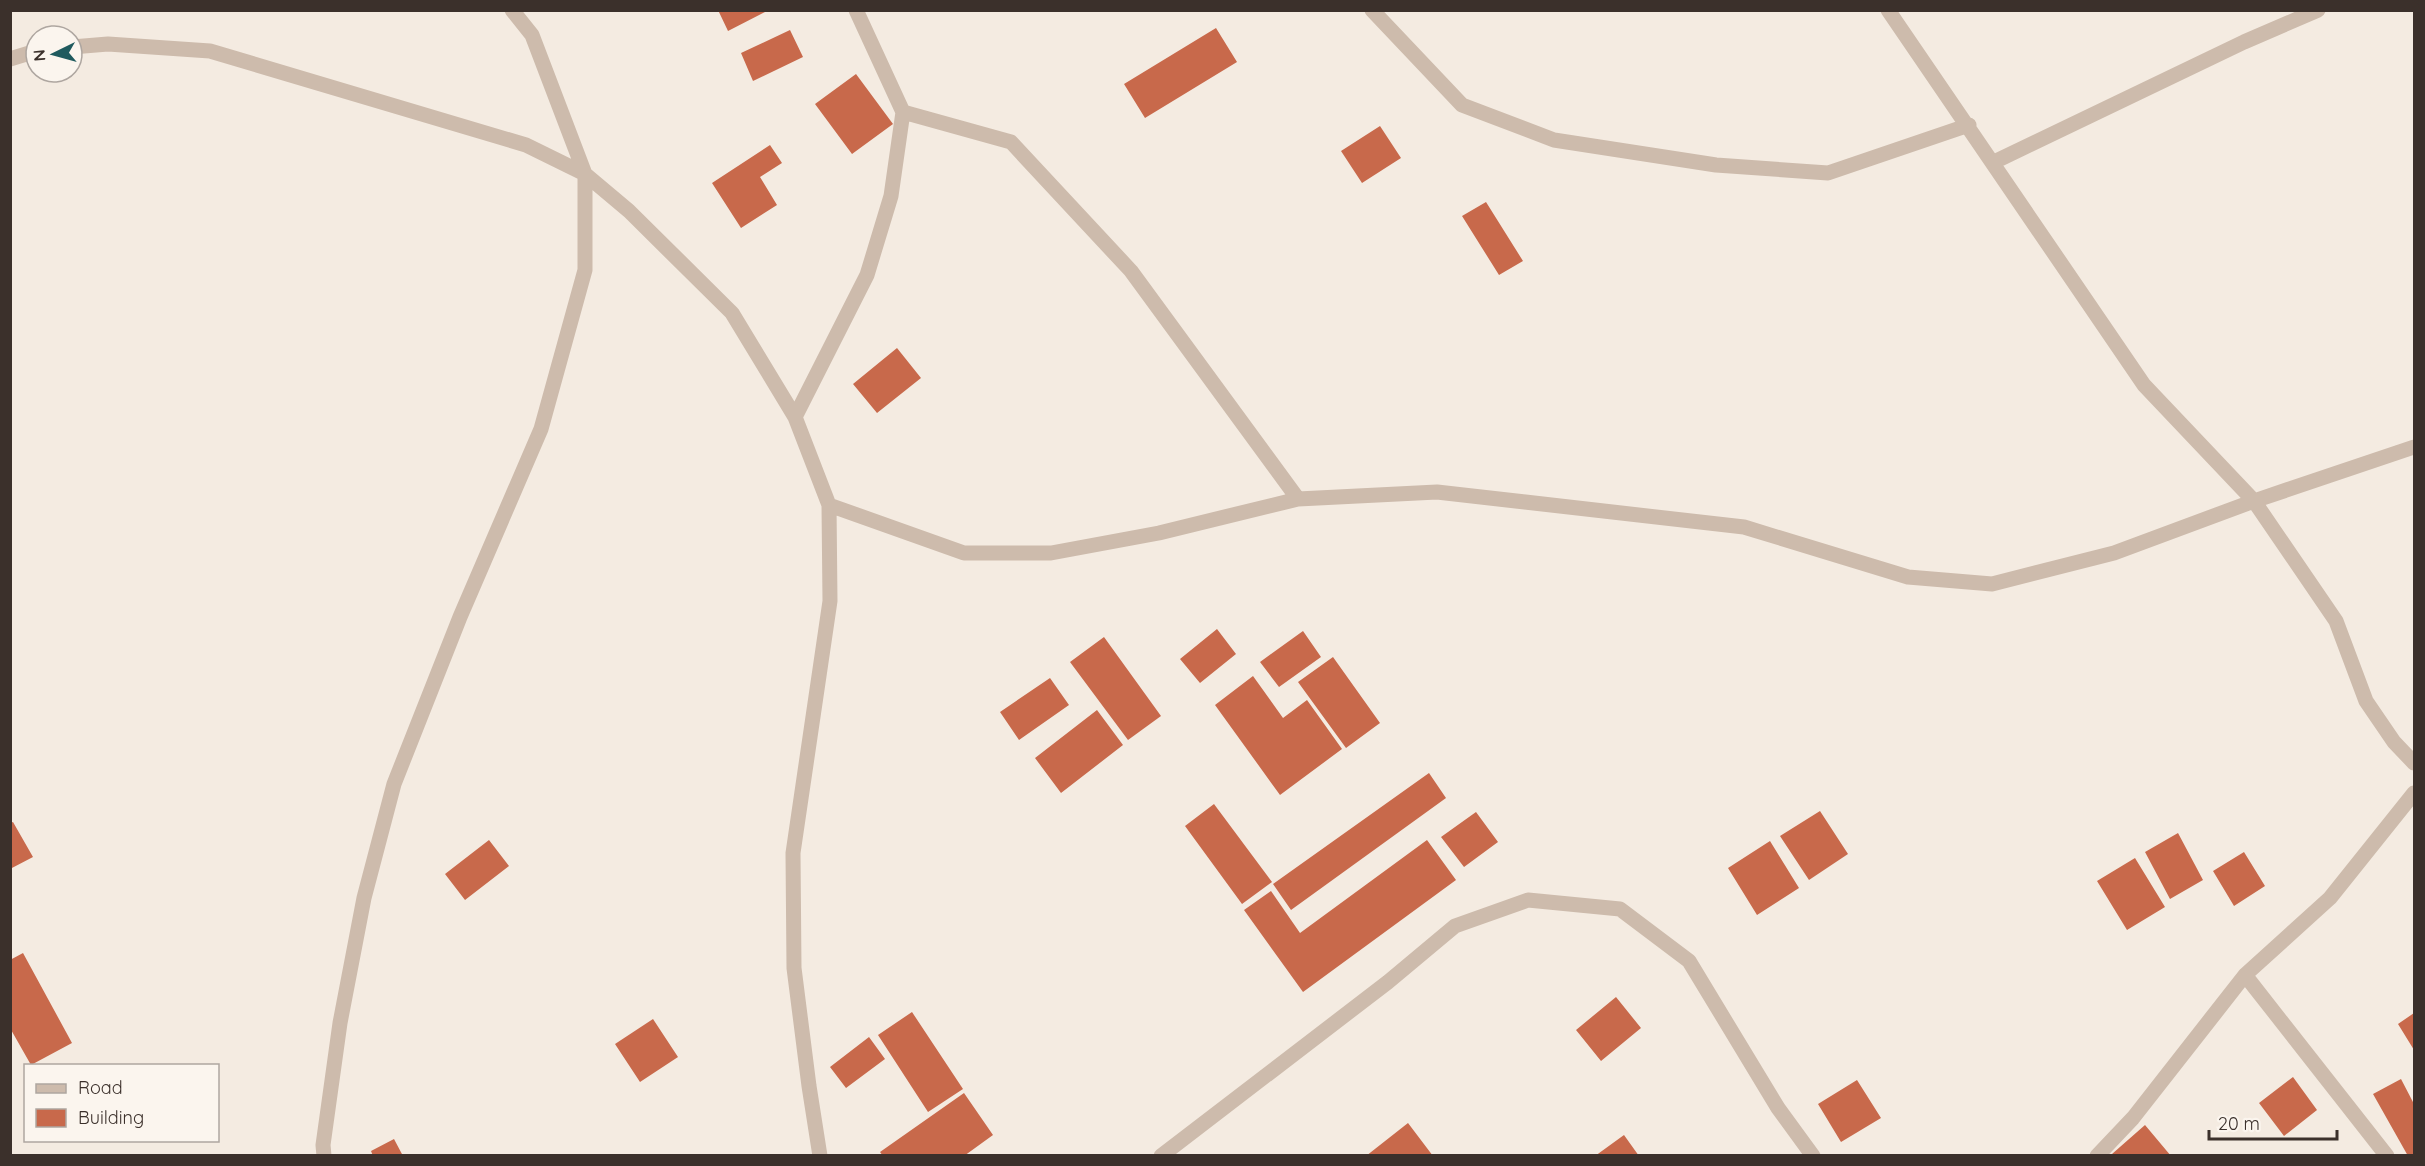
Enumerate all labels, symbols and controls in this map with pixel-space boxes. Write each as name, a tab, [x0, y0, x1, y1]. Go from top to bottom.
north arrow	[24, 24, 84, 84]
text: N	[29, 49, 50, 62]
legend	[24, 1064, 219, 1142]
text: Road	[78, 1076, 123, 1099]
scale bar	[2209, 1103, 2336, 1141]
text: Building	[78, 1106, 144, 1129]
text: 20 m	[2218, 1112, 2260, 1135]

